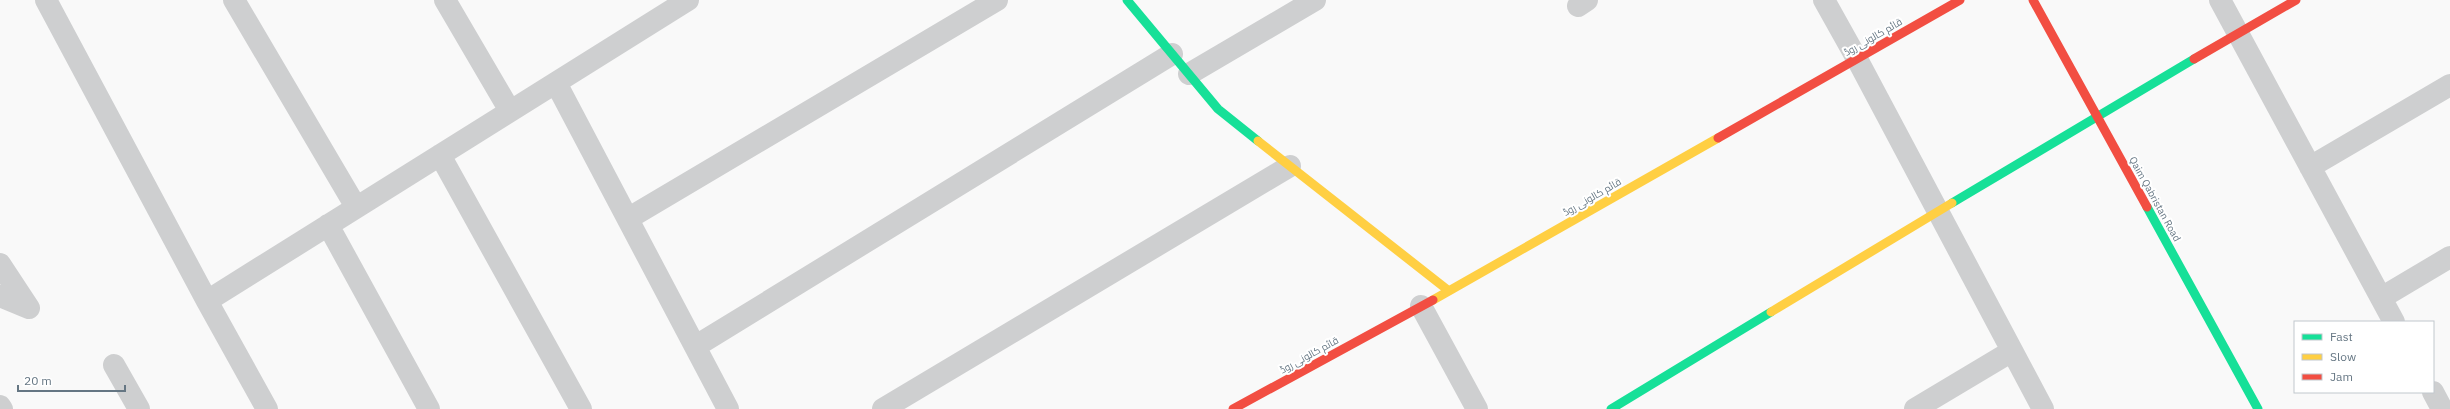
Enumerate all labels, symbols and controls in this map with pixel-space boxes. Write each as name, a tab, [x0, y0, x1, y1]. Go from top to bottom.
street label: قائم کالونی روڈ	[1842, 15, 1905, 60]
street label: Qaim Qabristan Road	[2126, 154, 2184, 244]
street label: قائم کالونی روڈ	[1561, 175, 1624, 220]
legend	[2294, 321, 2434, 393]
text: Fast	[2330, 329, 2353, 344]
street label: قائم کالونی روڈ	[1277, 334, 1341, 377]
text: Slow	[2330, 349, 2356, 364]
scale bar	[18, 367, 125, 393]
text: Jam	[2330, 369, 2353, 384]
text: 20 m	[24, 373, 52, 388]

